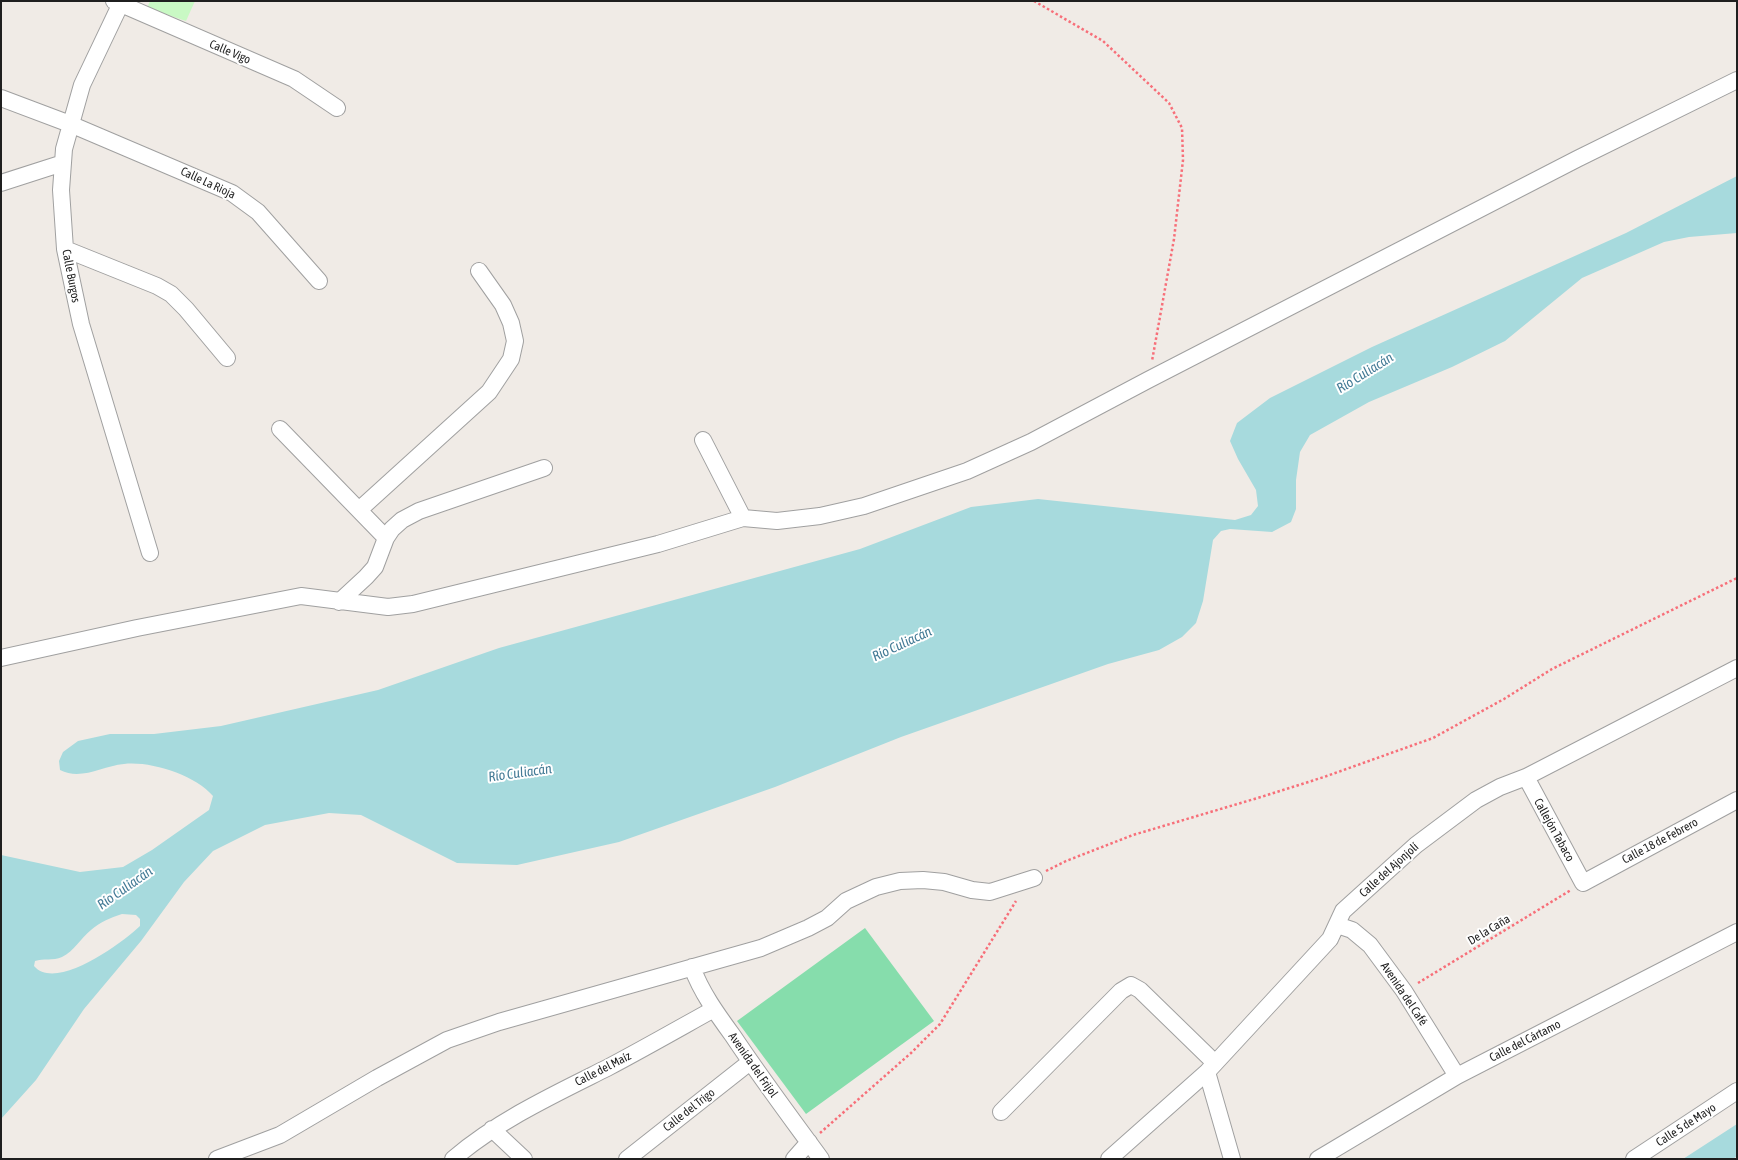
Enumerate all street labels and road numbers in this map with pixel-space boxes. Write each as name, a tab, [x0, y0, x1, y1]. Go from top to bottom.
street label: Calle Vigo	[207, 37, 253, 67]
street label: Calle La Rioja	[178, 164, 238, 202]
street label: Calle Burgos	[59, 248, 83, 304]
street label: Callejón Tabaco	[1531, 796, 1577, 864]
street label: Calle 18 de Febrero	[1620, 815, 1700, 867]
street label: Calle del Ajonjolí	[1356, 840, 1422, 900]
street label: De la Caña	[1465, 912, 1513, 948]
street label: Avenida del Café	[1378, 960, 1430, 1028]
street label: Calle del Cártamo	[1487, 1017, 1563, 1065]
street label: Avenida del Frijol	[725, 1030, 781, 1100]
street label: Calle del Maíz	[573, 1049, 633, 1089]
street label: Calle del Trigo	[660, 1085, 718, 1135]
street label: Calle 5 de Mayo	[1653, 1100, 1719, 1150]

